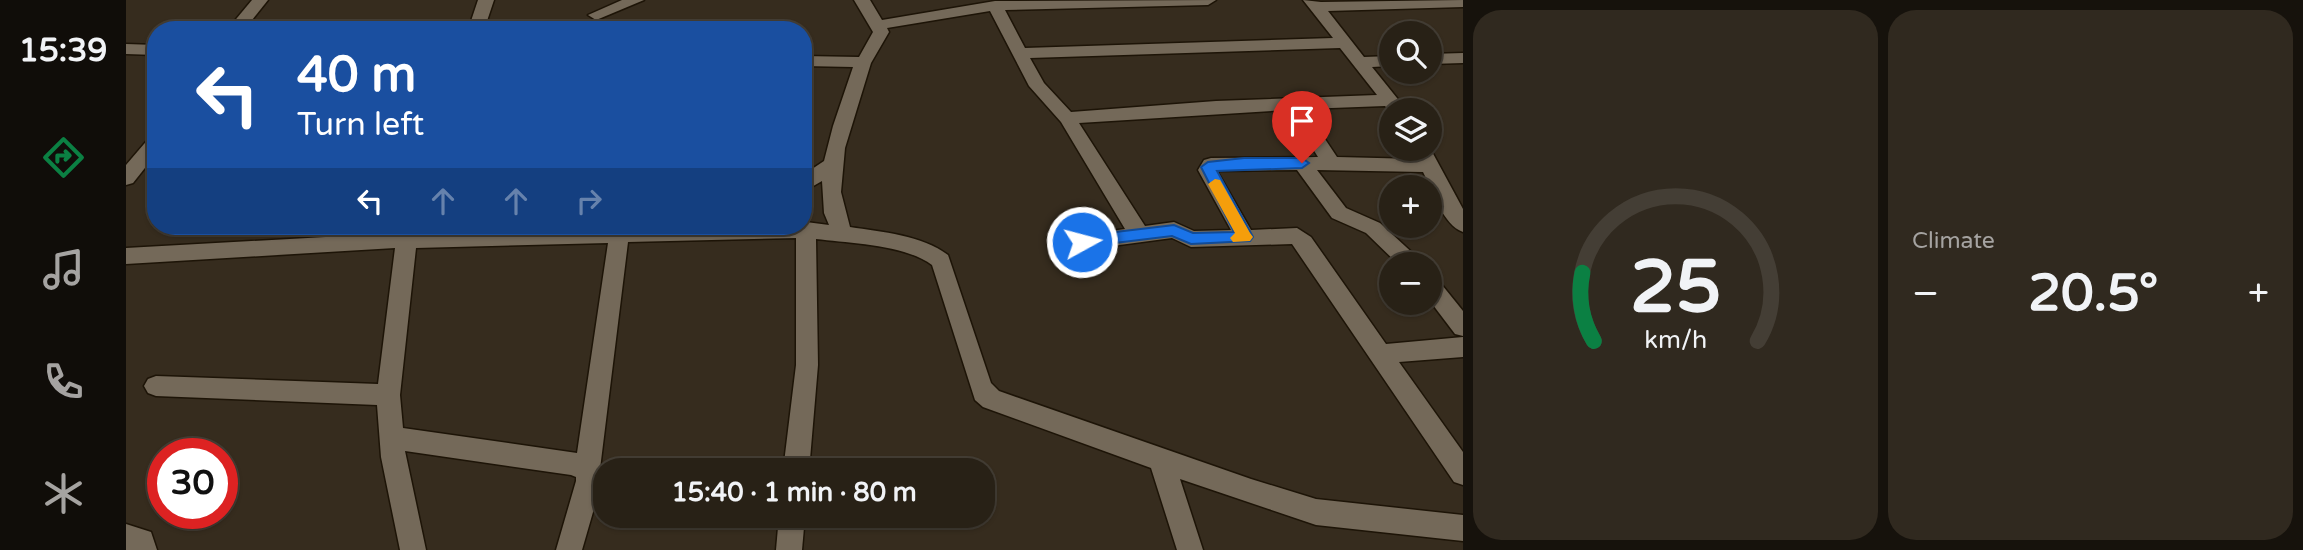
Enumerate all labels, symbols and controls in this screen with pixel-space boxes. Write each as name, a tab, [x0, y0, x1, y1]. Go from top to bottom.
map controls	[1379, 21, 1442, 315]
button: search	[1379, 21, 1442, 84]
text: 15:39	[19, 32, 107, 70]
text: 40 m	[297, 46, 416, 105]
icon: left	[182, 49, 273, 140]
pin	[1272, 91, 1332, 163]
button: layers	[1379, 98, 1442, 161]
icon: arrive	[1283, 102, 1321, 140]
text: Turn left	[297, 106, 424, 144]
icon: directions	[39, 133, 88, 182]
button: +	[1379, 175, 1442, 238]
icon: left	[351, 182, 389, 220]
icon: ahead	[424, 182, 462, 220]
icon: ahead	[497, 182, 535, 220]
icon: right	[570, 182, 608, 220]
position arrow	[1045, 205, 1119, 279]
text: Climate	[1912, 227, 1995, 255]
text: 25	[1630, 244, 1721, 332]
icon: music	[39, 245, 88, 294]
button: −	[1379, 252, 1442, 315]
text: 20.5°	[2028, 262, 2158, 325]
text: −	[1912, 271, 1939, 317]
text: +	[2248, 271, 2269, 317]
text: km/h	[1644, 325, 1707, 355]
icon: phone	[39, 357, 88, 406]
speed limit sign: 30	[147, 438, 238, 529]
icon: climate	[39, 469, 88, 518]
text: 15:40 · 1 min · 80 m	[671, 477, 917, 508]

